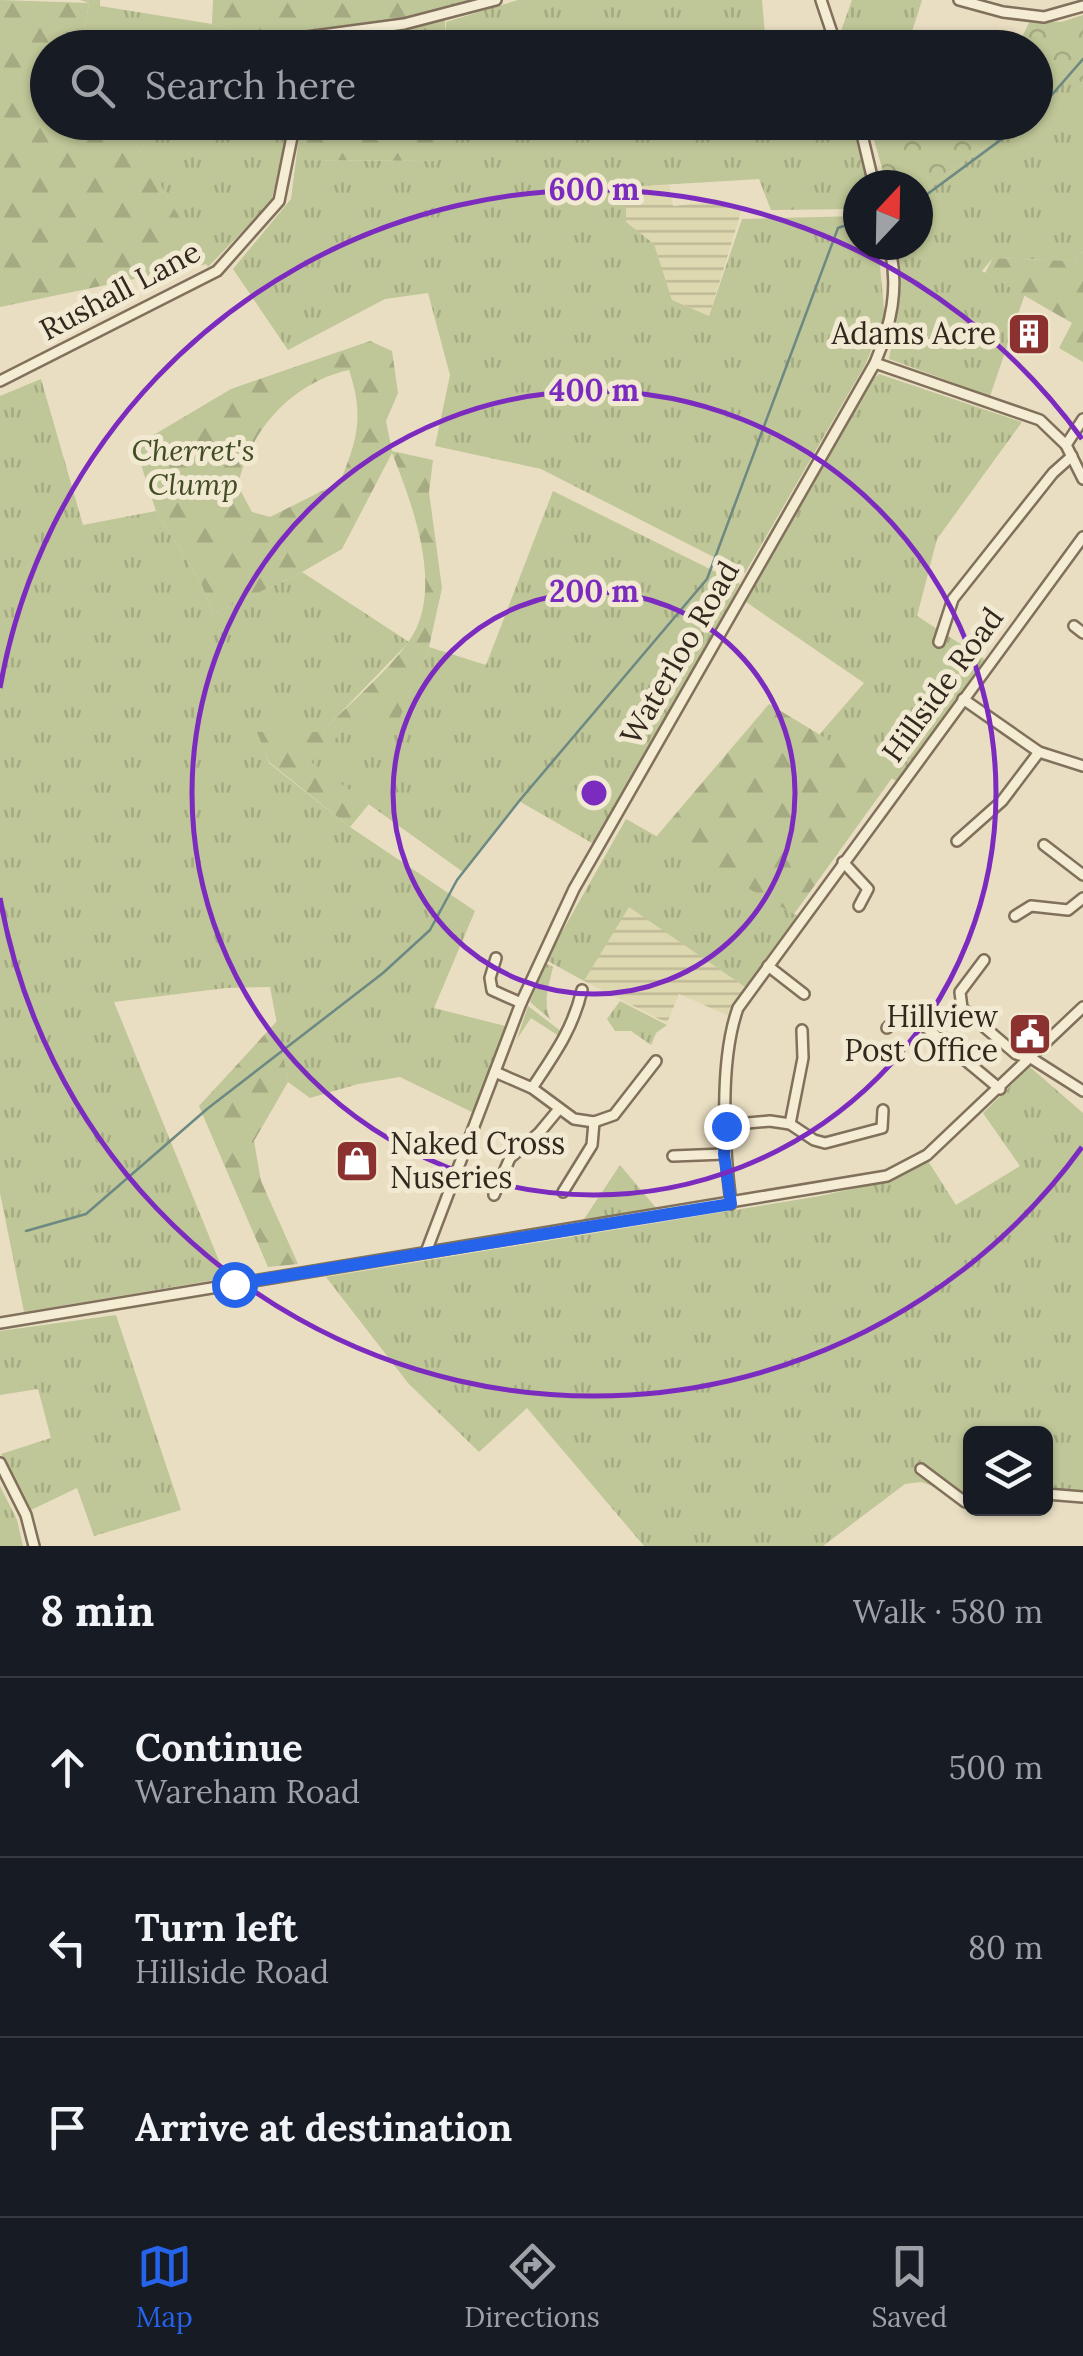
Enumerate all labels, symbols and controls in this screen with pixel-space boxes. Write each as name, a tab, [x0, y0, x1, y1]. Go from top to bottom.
search box	[30, 30, 1053, 140]
icon: search	[65, 58, 120, 113]
text: Search here	[145, 61, 356, 109]
text: 600 m	[549, 170, 640, 208]
north arrow	[843, 170, 933, 260]
street label: Rushall Lane	[33, 232, 206, 348]
building icon: Adams Acre	[1006, 311, 1052, 357]
place label: Adams Acre	[830, 314, 996, 352]
text: 400 m	[549, 371, 639, 409]
park label: Cherret's Clump	[131, 431, 255, 503]
street label: Waterloo Road	[611, 554, 747, 751]
text: 200 m	[549, 572, 639, 610]
street label: Hillside Road	[873, 600, 1011, 769]
centre of rings	[576, 775, 612, 811]
place label: Hillview Post Office	[844, 997, 998, 1069]
public building icon: Hillview Post Office	[1007, 1011, 1053, 1057]
route end	[704, 1104, 750, 1150]
place label: Naked Cross Nuseries	[390, 1124, 565, 1196]
shop icon: Naked Cross Nuseries	[334, 1138, 380, 1184]
route start	[212, 1262, 258, 1308]
map controls	[963, 1426, 1053, 1516]
button: layers	[963, 1426, 1053, 1516]
text: 8 min	[40, 1584, 154, 1638]
text: Walk · 580 m	[853, 1591, 1043, 1632]
text: Continue	[135, 1723, 303, 1771]
icon: ahead	[40, 1740, 95, 1795]
text: 500 m	[949, 1747, 1043, 1788]
text: Wareham Road	[135, 1771, 360, 1812]
text: Turn left	[135, 1903, 298, 1951]
icon: left	[40, 1920, 95, 1975]
text: 80 m	[968, 1927, 1043, 1968]
text: Hillside Road	[135, 1951, 329, 1992]
icon: arrive	[40, 2100, 95, 2155]
text: Arrive at destination	[135, 2103, 512, 2151]
tab: Map	[136, 2239, 193, 2335]
tab: Directions	[464, 2239, 600, 2335]
tab: Saved	[871, 2239, 947, 2335]

